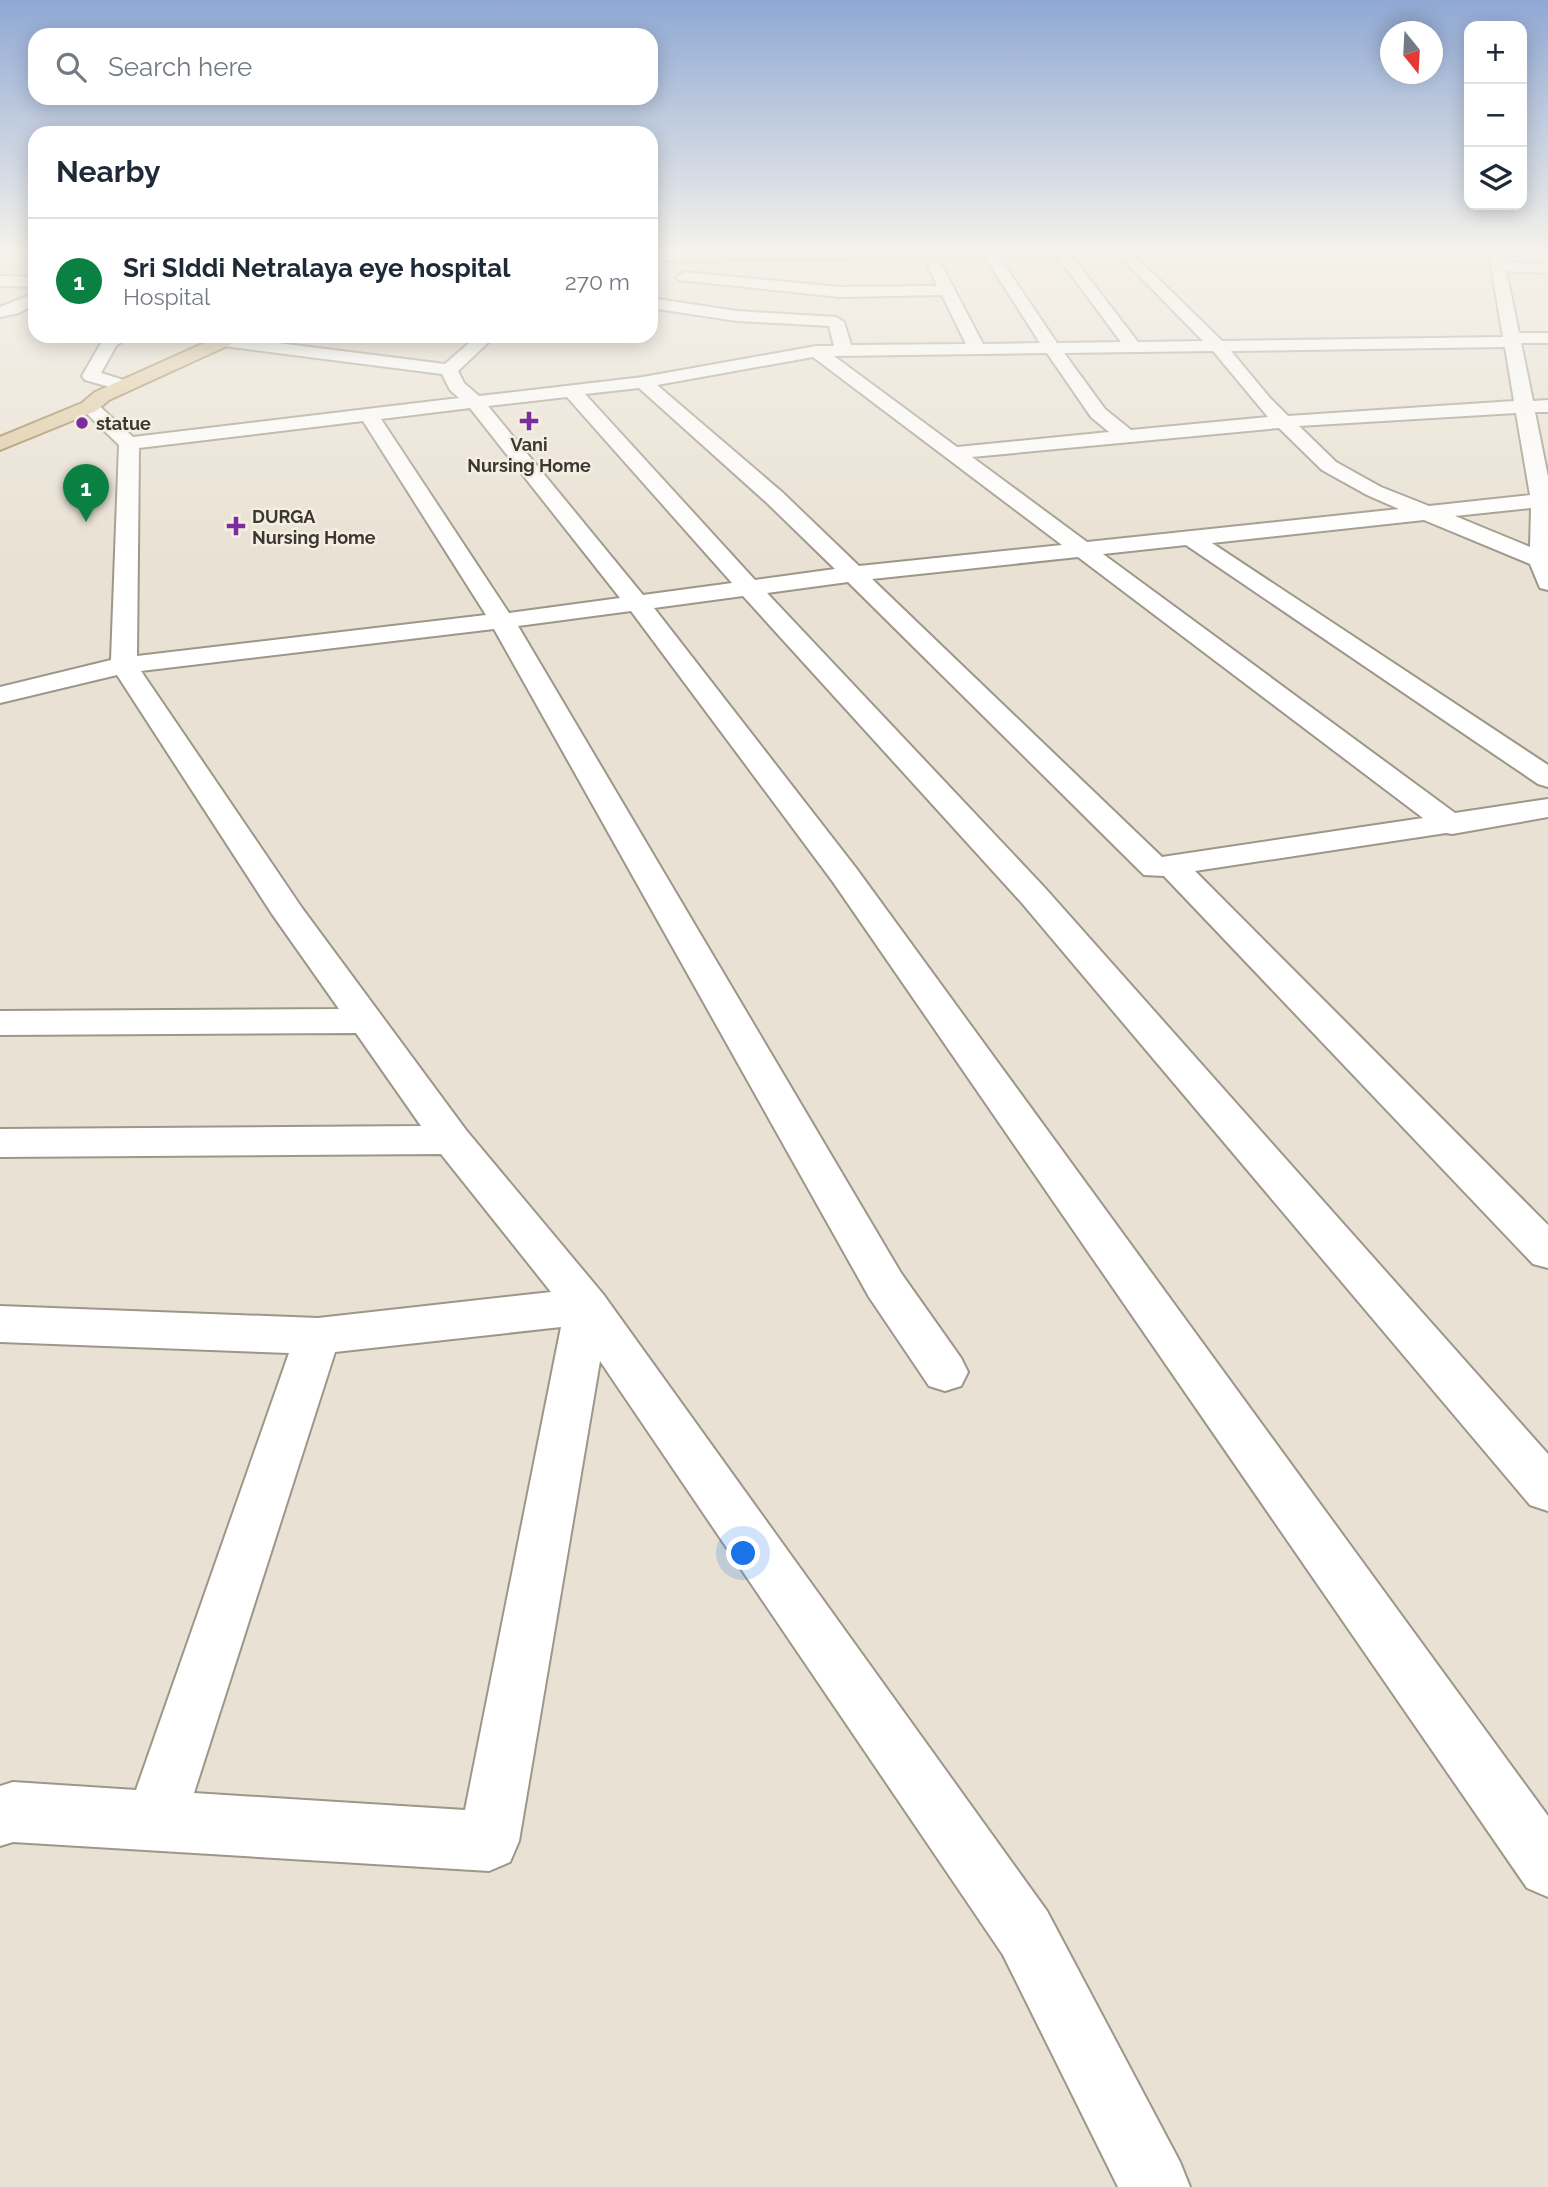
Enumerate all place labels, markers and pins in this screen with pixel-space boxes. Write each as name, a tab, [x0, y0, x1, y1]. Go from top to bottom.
marker: Vani Nursing Home	[519, 411, 539, 431]
place label: statue	[96, 413, 151, 434]
marker: statue	[74, 415, 90, 431]
place label: Vani Nursing Home	[467, 434, 591, 476]
pin: 1	[63, 464, 109, 522]
place label: DURGA Nursing Home	[252, 506, 376, 548]
marker: DURGA Nursing Home	[226, 516, 246, 536]

